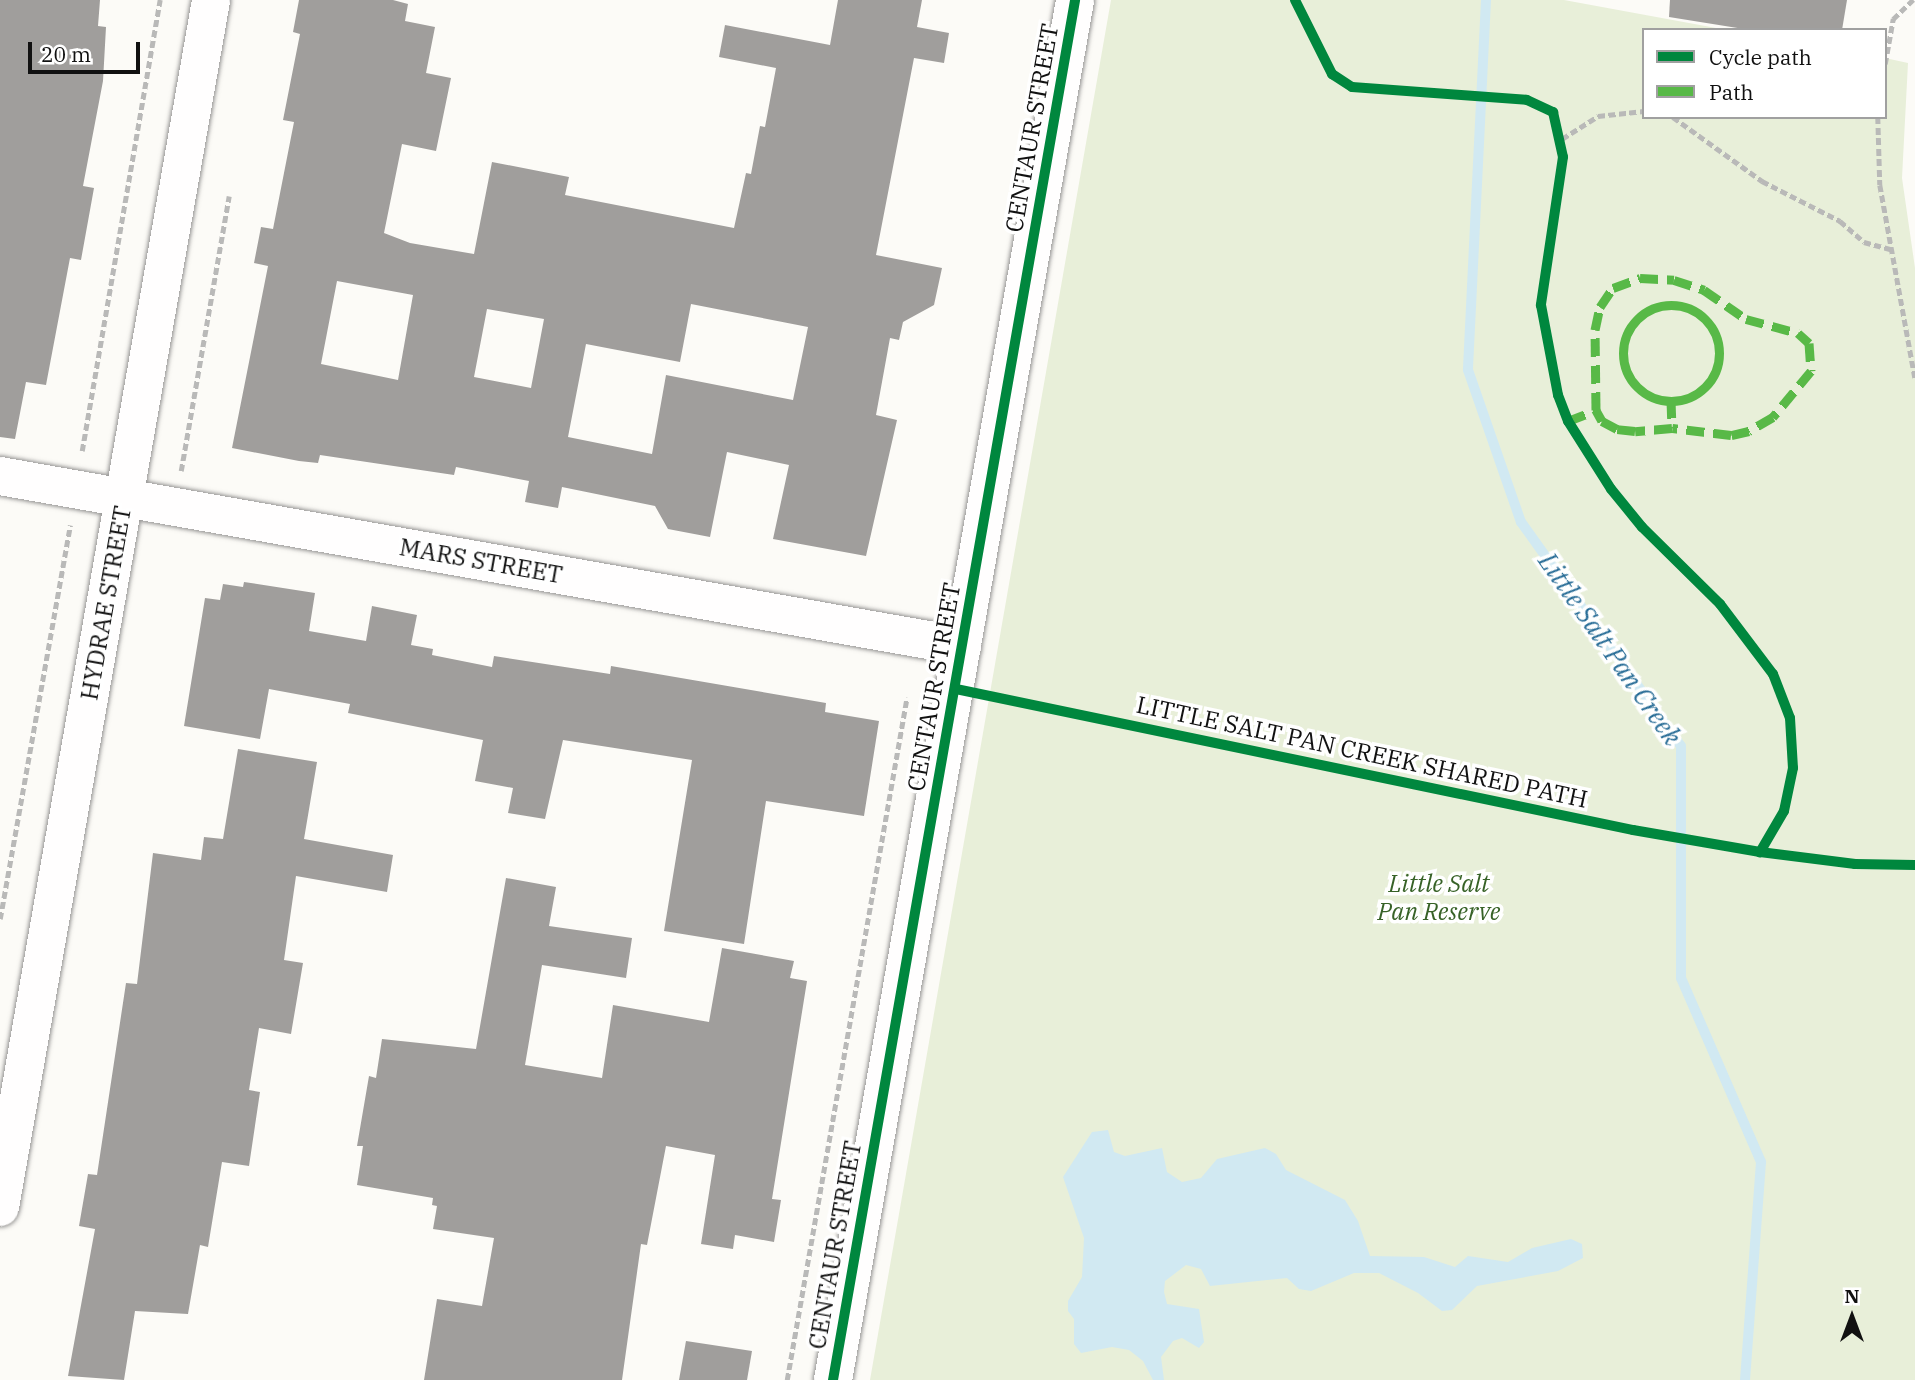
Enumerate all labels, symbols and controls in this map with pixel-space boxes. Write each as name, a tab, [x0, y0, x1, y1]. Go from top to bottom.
street label: CENTAUR STREET	[999, 22, 1065, 234]
scale bar	[32, 28, 144, 72]
legend	[1642, 28, 1887, 119]
text: 20 m	[41, 40, 91, 68]
text: Cycle path	[1709, 43, 1812, 71]
text: Path	[1709, 78, 1754, 106]
street label: HYDRAE STREET	[75, 504, 137, 702]
street label: MARS STREET	[397, 532, 565, 590]
water label: Little Salt Pan Creek	[1532, 547, 1688, 751]
street label: CENTAUR STREET	[901, 581, 967, 793]
street label: LITTLE SALT PAN CREEK SHARED PATH	[1134, 690, 1590, 814]
park label: Little Salt Pan Reserve	[1378, 870, 1500, 926]
street label: CENTAUR STREET	[802, 1139, 868, 1351]
north arrow	[1817, 1282, 1887, 1352]
text: N	[1844, 1284, 1860, 1308]

